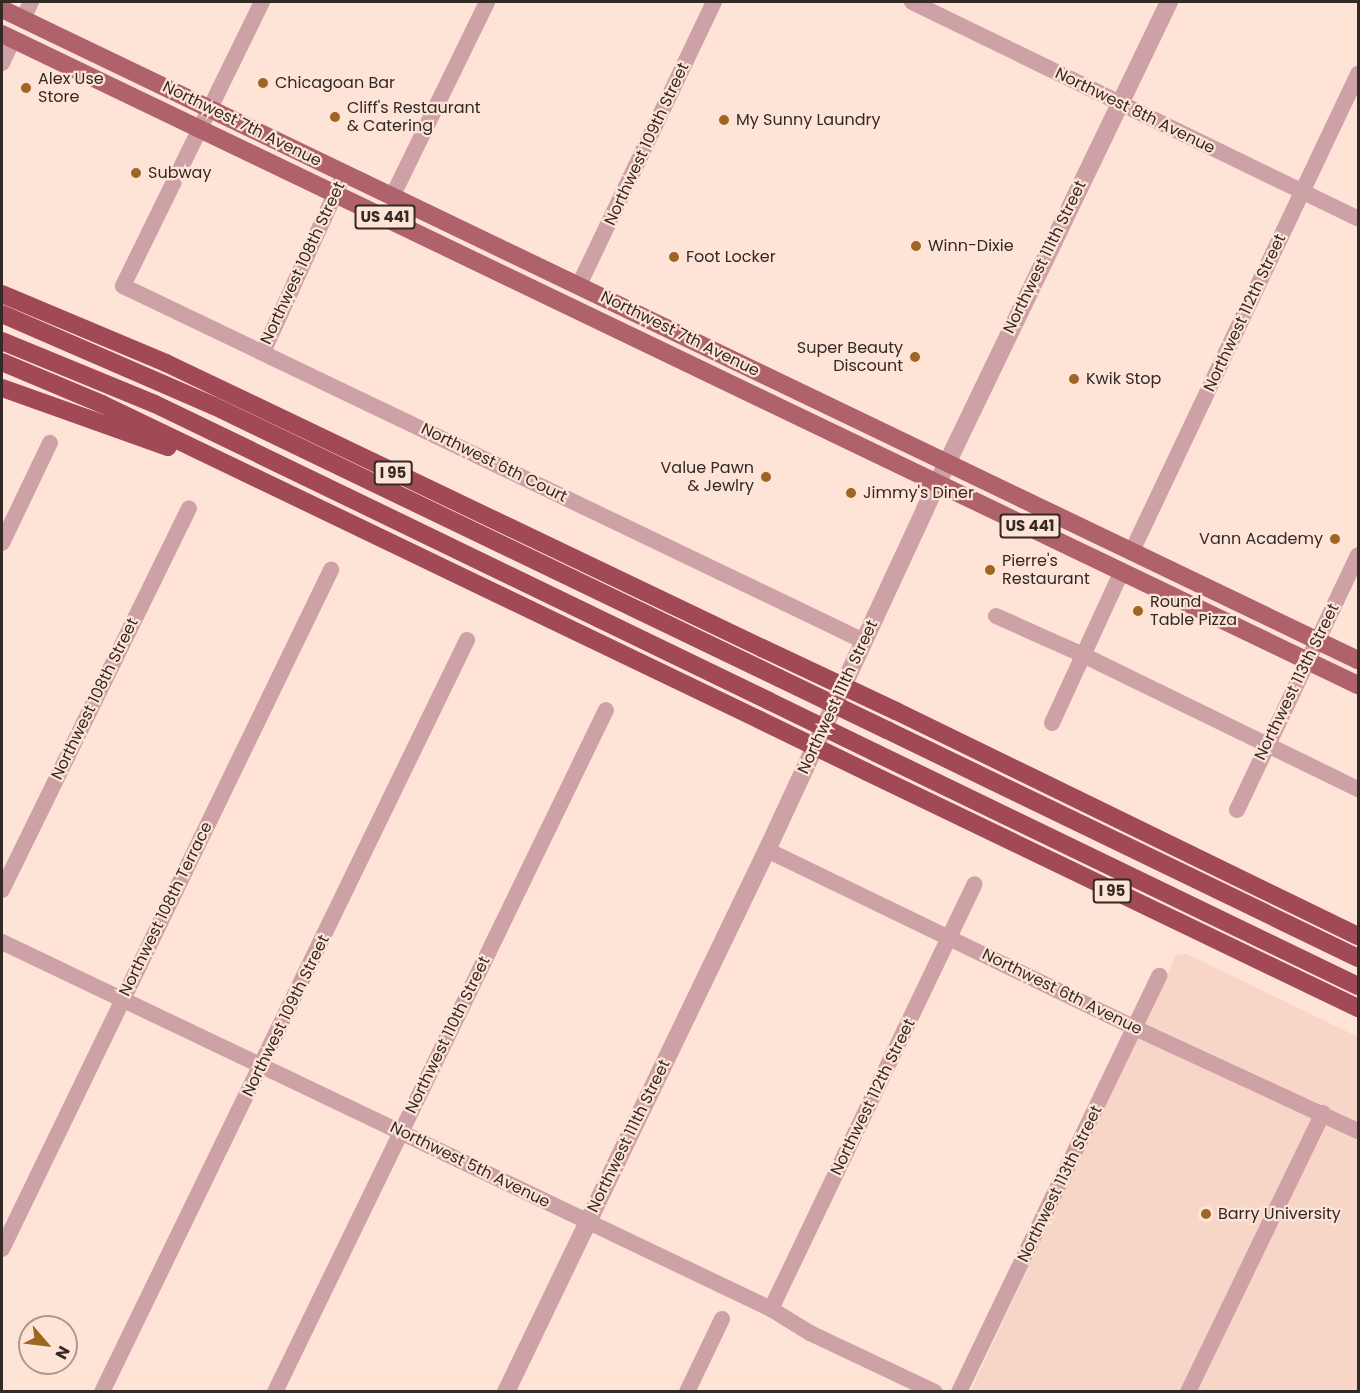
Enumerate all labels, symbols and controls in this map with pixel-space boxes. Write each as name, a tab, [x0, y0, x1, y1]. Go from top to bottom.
street label: Northwest 109th Street	[601, 60, 693, 228]
street label: Northwest 8th Avenue	[1052, 64, 1218, 158]
place label: Alex Use Store	[38, 69, 104, 107]
place label: Chicagoan Bar	[275, 73, 395, 93]
marker: Chicagoan Bar	[256, 76, 270, 90]
street label: Northwest 7th Avenue	[160, 77, 324, 171]
marker: Alex Use Store	[19, 81, 33, 95]
place label: Cliff's Restaurant & Catering	[347, 98, 481, 136]
marker: Cliff's Restaurant & Catering	[328, 110, 342, 124]
place label: My Sunny Laundry	[736, 110, 880, 130]
marker: My Sunny Laundry	[717, 113, 731, 127]
place label: Subway	[148, 163, 211, 183]
marker: Subway	[129, 166, 143, 180]
street label: Northwest 111th Street	[1000, 177, 1090, 337]
street label: Northwest 108th Street	[257, 179, 349, 347]
road number: US 441	[354, 205, 416, 229]
street label: Northwest 112th Street	[1200, 231, 1290, 395]
place label: Winn-Dixie	[928, 236, 1014, 256]
marker: Winn-Dixie	[909, 239, 923, 253]
place label: Foot Locker	[686, 247, 776, 267]
marker: Foot Locker	[667, 250, 681, 264]
street label: Northwest 7th Avenue	[598, 287, 762, 381]
place label: Super Beauty Discount	[797, 338, 903, 376]
marker: Super Beauty Discount	[908, 350, 922, 364]
place label: Kwik Stop	[1086, 369, 1161, 389]
marker: Kwik Stop	[1067, 372, 1081, 386]
street label: Northwest 6th Court	[418, 419, 570, 507]
place label: Value Pawn & Jewlry	[661, 458, 754, 496]
road number: I 95	[374, 461, 412, 485]
marker: Value Pawn & Jewlry	[759, 470, 773, 484]
place label: Jimmy's Diner	[863, 483, 974, 503]
marker: Jimmy's Diner	[844, 486, 858, 500]
road number: US 441	[998, 514, 1062, 538]
place label: Vann Academy	[1199, 529, 1323, 549]
marker: Vann Academy	[1328, 532, 1342, 546]
place label: Pierre's Restaurant	[1002, 551, 1090, 589]
marker: Pierre's Restaurant	[983, 563, 997, 577]
place label: Round Table Pizza	[1150, 592, 1237, 630]
street label: Northwest 113th Street	[1251, 601, 1343, 763]
marker: Round Table Pizza	[1131, 604, 1145, 618]
street label: Northwest 108th Street	[47, 615, 143, 783]
street label: Northwest 111th Street	[794, 617, 882, 777]
street label: Northwest 108th Terrace	[115, 819, 217, 999]
road number: I 95	[1092, 879, 1132, 903]
street label: Northwest 109th Street	[238, 932, 334, 1100]
street label: Northwest 6th Avenue	[979, 945, 1145, 1039]
street label: Northwest 110th Street	[402, 953, 494, 1117]
street label: Northwest 112th Street	[827, 1016, 919, 1178]
street label: Northwest 111th Street	[584, 1056, 674, 1216]
street label: Northwest 113th Street	[1014, 1103, 1106, 1265]
street label: Northwest 5th Avenue	[387, 1118, 553, 1212]
place label: Barry University	[1218, 1204, 1341, 1224]
marker: Barry University	[1199, 1207, 1213, 1221]
north arrow	[18, 1315, 78, 1375]
text: N	[50, 1342, 76, 1363]

